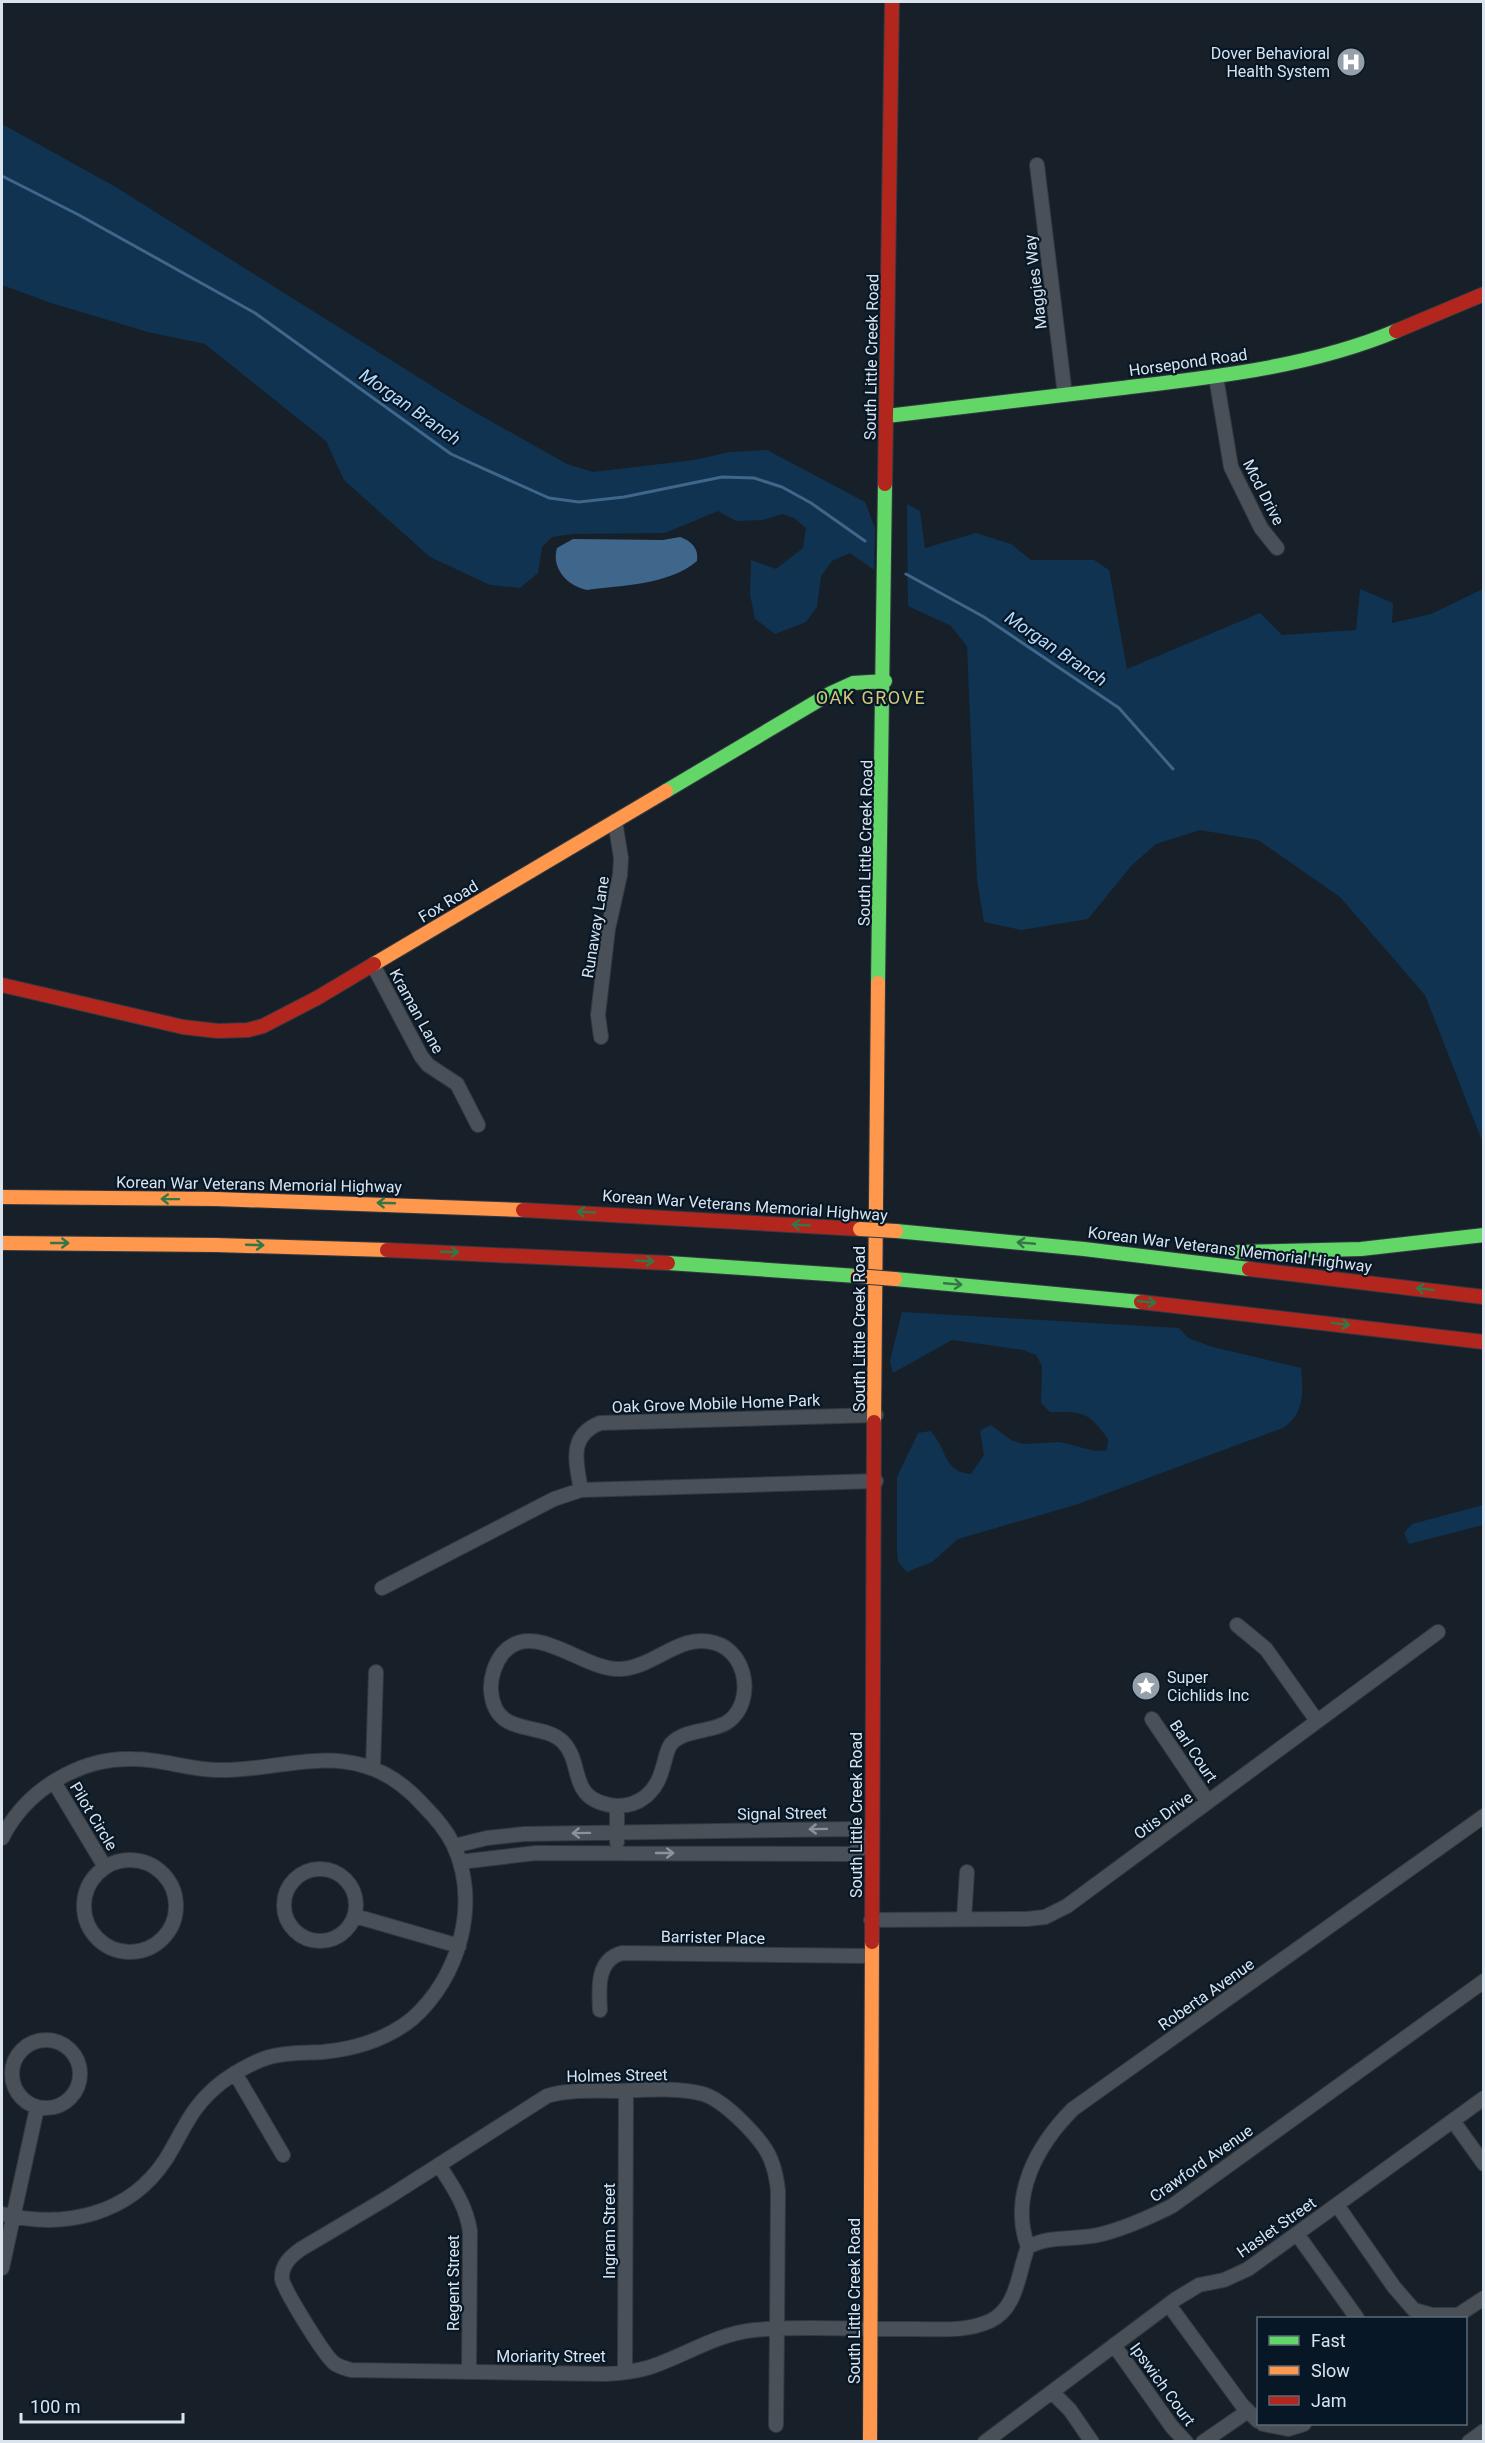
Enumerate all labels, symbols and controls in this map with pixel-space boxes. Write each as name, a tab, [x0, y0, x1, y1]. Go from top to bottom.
place label: Dover Behavioral Health System	[1211, 44, 1330, 81]
hospital icon: Dover Behavioral Health System	[1335, 46, 1367, 78]
street label: Maggies Way	[1020, 233, 1051, 330]
street label: South Little Creek Road	[861, 274, 882, 440]
street label: Horsepond Road	[1128, 345, 1248, 380]
water label: Morgan Branch	[356, 364, 465, 449]
street label: Mcd Drive	[1239, 456, 1288, 528]
water label: Morgan Branch	[1001, 607, 1111, 690]
district label: OAK GROVE	[816, 687, 926, 708]
street label: South Little Creek Road	[855, 760, 876, 926]
street label: Runaway Lane	[578, 875, 613, 979]
street label: Fox Road	[415, 876, 482, 927]
street label: Kraman Lane	[385, 966, 448, 1057]
street label: Korean War Veterans Memorial Highway	[116, 1173, 403, 1197]
street label: Korean War Veterans Memorial Highway	[602, 1186, 889, 1225]
one-way arrow	[161, 1193, 180, 1204]
one-way arrow	[376, 1198, 396, 1209]
one-way arrow	[576, 1206, 596, 1217]
one-way arrow	[792, 1219, 812, 1230]
street label: Korean War Veterans Memorial Highway	[1087, 1223, 1373, 1276]
one-way arrow	[49, 1237, 69, 1249]
one-way arrow	[1016, 1237, 1036, 1248]
one-way arrow	[244, 1239, 264, 1251]
one-way arrow	[439, 1246, 459, 1258]
street label: South Little Creek Road	[850, 1246, 869, 1412]
one-way arrow	[634, 1256, 654, 1267]
one-way arrow	[943, 1279, 963, 1290]
one-way arrow	[1416, 1283, 1436, 1294]
one-way arrow	[1137, 1297, 1157, 1308]
one-way arrow	[1331, 1319, 1350, 1330]
street label: Oak Grove Mobile Home Park	[611, 1390, 821, 1417]
place label: Super Cichlids Inc	[1167, 1668, 1249, 1705]
place icon: Super Cichlids Inc	[1130, 1670, 1162, 1702]
street label: Barl Court	[1166, 1716, 1221, 1786]
street label: South Little Creek Road	[847, 1732, 866, 1898]
street label: Pilot Circle	[66, 1779, 121, 1854]
street label: Otis Drive	[1130, 1788, 1197, 1843]
street label: Signal Street	[737, 1803, 827, 1824]
one-way arrow	[808, 1823, 828, 1835]
one-way arrow	[571, 1827, 591, 1839]
one-way arrow	[654, 1847, 674, 1859]
street label: Barrister Place	[661, 1927, 765, 1948]
street label: Roberta Avenue	[1155, 1954, 1258, 2034]
street label: Holmes Street	[566, 2065, 668, 2086]
street label: Crawford Avenue	[1146, 2121, 1257, 2206]
street label: Ingram Street	[600, 2183, 619, 2279]
street label: Haslet Street	[1233, 2193, 1319, 2262]
street label: South Little Creek Road	[845, 2218, 864, 2384]
street label: Regent Street	[444, 2235, 463, 2331]
legend	[1257, 2317, 1467, 2425]
text: Fast	[1311, 2330, 1346, 2351]
street label: Ipswich Court	[1126, 2339, 1199, 2430]
street label: Moriarity Street	[496, 2347, 606, 2366]
text: Slow	[1311, 2360, 1350, 2381]
scale bar	[21, 2386, 183, 2424]
text: Jam	[1311, 2390, 1347, 2411]
text: 100 m	[30, 2396, 81, 2417]

